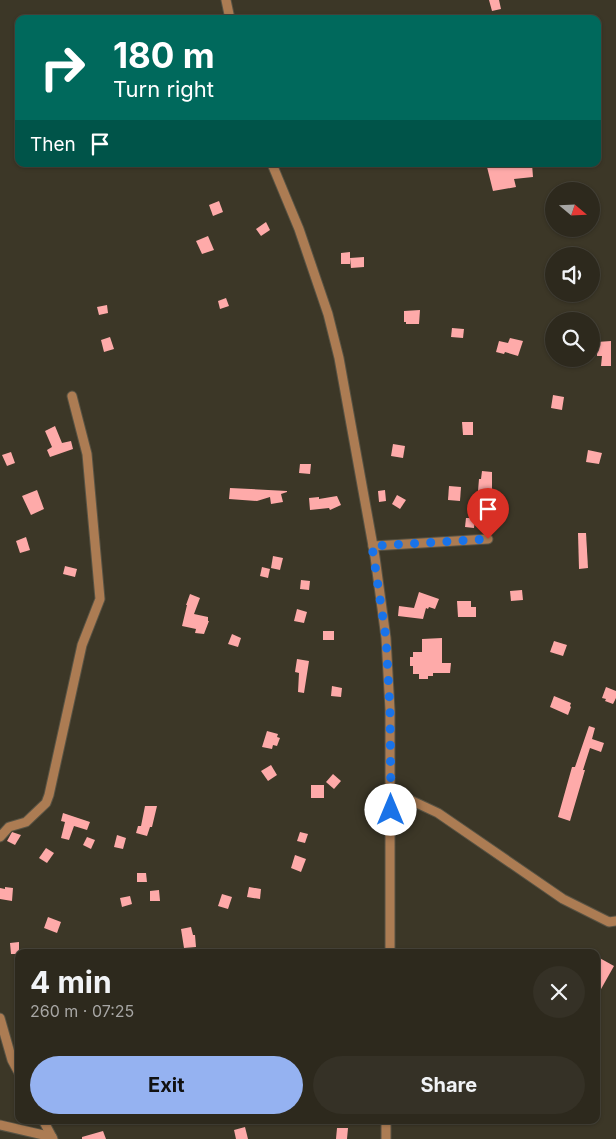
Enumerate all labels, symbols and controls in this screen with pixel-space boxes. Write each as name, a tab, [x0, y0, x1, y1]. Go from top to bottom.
text: 180 m	[113, 34, 215, 76]
icon: right	[30, 35, 95, 100]
text: Turn right	[113, 76, 214, 102]
icon: arrive	[86, 130, 114, 158]
text: Then	[30, 133, 76, 156]
north arrow	[545, 182, 600, 238]
map controls	[545, 182, 600, 367]
button: sound	[545, 247, 600, 302]
button: search	[545, 312, 600, 367]
pin	[467, 488, 509, 539]
icon: arrive	[474, 495, 502, 523]
position arrow	[364, 783, 416, 835]
text: 4 min	[30, 964, 112, 1000]
button: close	[533, 966, 585, 1018]
text: 260 m · 07:25	[30, 1001, 134, 1021]
button: Exit	[30, 1056, 303, 1114]
button: Share	[313, 1056, 585, 1114]

